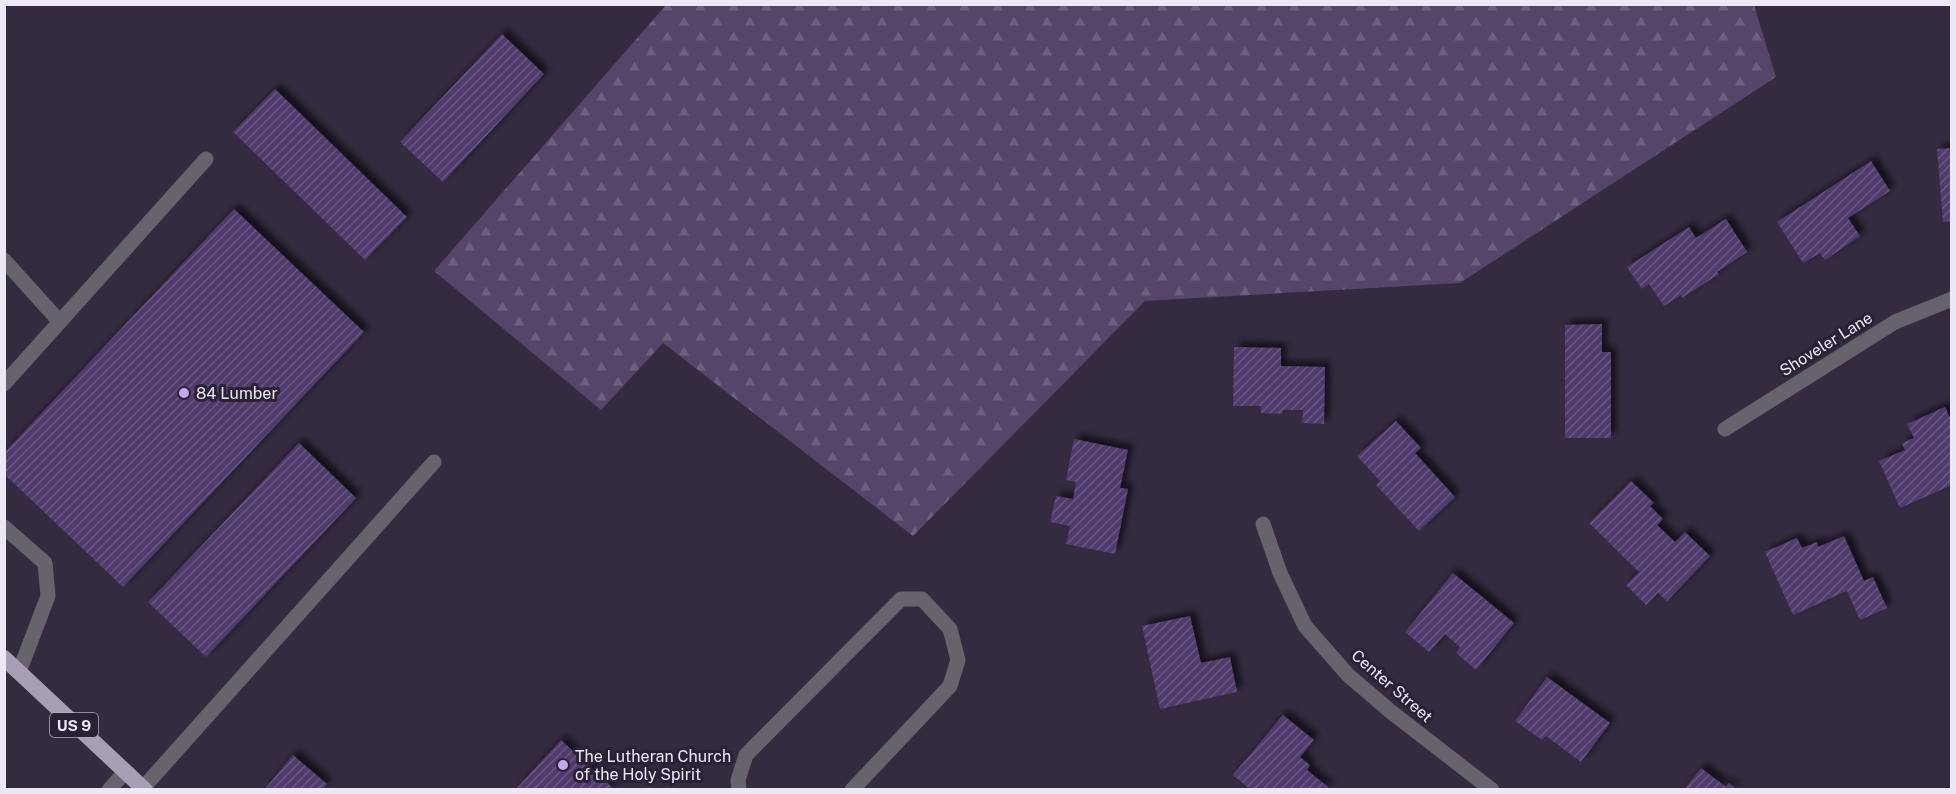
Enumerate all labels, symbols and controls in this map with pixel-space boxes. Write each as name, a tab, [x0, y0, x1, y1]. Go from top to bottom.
street label: Shoveler Lane	[1776, 308, 1876, 380]
place label: 84 Lumber	[196, 384, 278, 403]
marker: 84 Lumber	[177, 386, 191, 400]
street label: Center Street	[1348, 646, 1436, 726]
road number: US 9	[50, 713, 98, 737]
place label: The Lutheran Church of the Holy Spirit	[575, 747, 731, 784]
marker: The Lutheran Church of the Holy Spirit	[556, 758, 570, 772]

